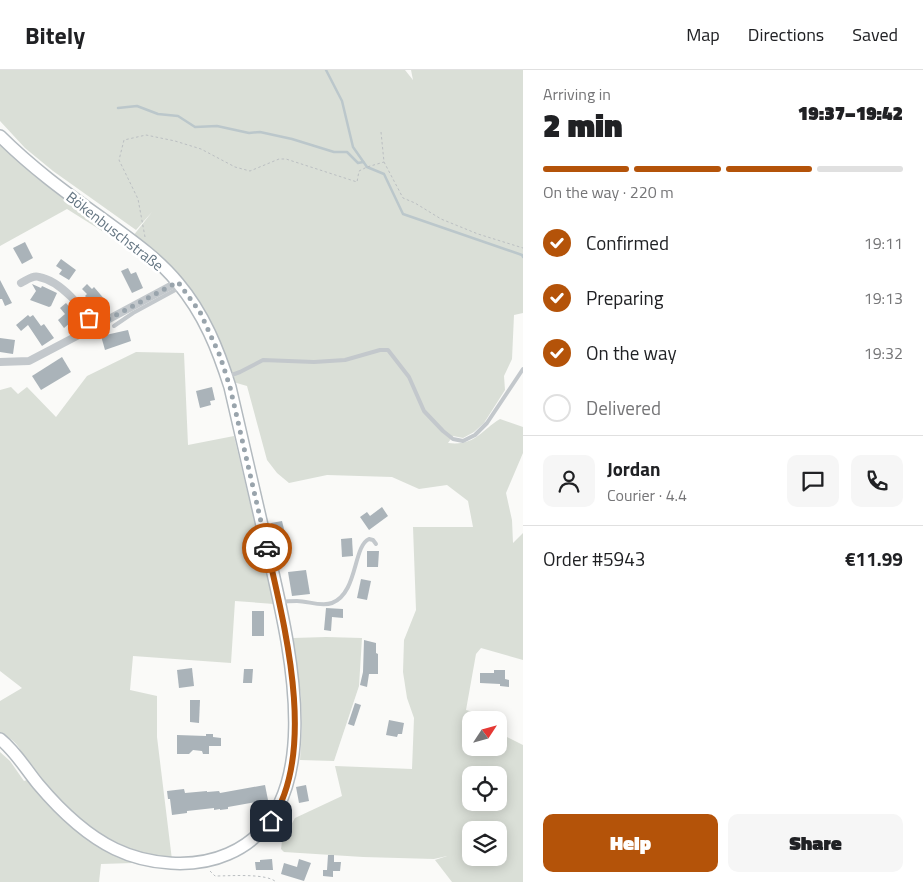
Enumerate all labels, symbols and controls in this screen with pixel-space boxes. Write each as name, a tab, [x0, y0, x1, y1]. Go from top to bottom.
text: Bitely	[25, 17, 85, 53]
text: Map	[686, 21, 720, 48]
text: Directions	[748, 21, 824, 48]
text: Saved	[852, 21, 898, 48]
text: Arriving in	[543, 82, 611, 106]
text: 19:37–19:42	[798, 98, 903, 127]
text: 2 min	[543, 101, 623, 149]
text: On the way · 220 m	[543, 180, 674, 204]
street label: Bökenbuschstraße	[61, 186, 169, 276]
text: Confirmed	[586, 228, 669, 257]
icon: check	[543, 229, 571, 257]
text: 19:11	[864, 231, 903, 255]
text: Preparing	[586, 283, 663, 312]
icon: check	[543, 284, 571, 312]
text: 19:13	[864, 286, 903, 310]
pin	[68, 297, 110, 339]
icon: bag	[75, 304, 103, 332]
text: On the way	[586, 338, 677, 367]
icon: check	[543, 339, 571, 367]
text: 19:32	[864, 341, 903, 365]
text: Delivered	[586, 393, 661, 422]
text: Jordan	[607, 454, 660, 483]
button: person	[543, 455, 595, 507]
button: chat	[787, 455, 839, 507]
button: phone	[851, 455, 903, 507]
text: Courier · 4.4	[607, 483, 687, 507]
courier	[242, 523, 292, 573]
icon: car	[253, 534, 281, 562]
text: Order #5943	[543, 544, 645, 573]
text: €11.99	[845, 544, 903, 573]
north arrow	[462, 711, 508, 756]
map controls	[462, 711, 507, 866]
button: locate	[462, 766, 507, 811]
pin	[250, 800, 292, 842]
icon: home	[257, 807, 285, 835]
button: Help	[543, 814, 718, 872]
button: Share	[728, 814, 903, 872]
button: layers	[462, 821, 507, 866]

